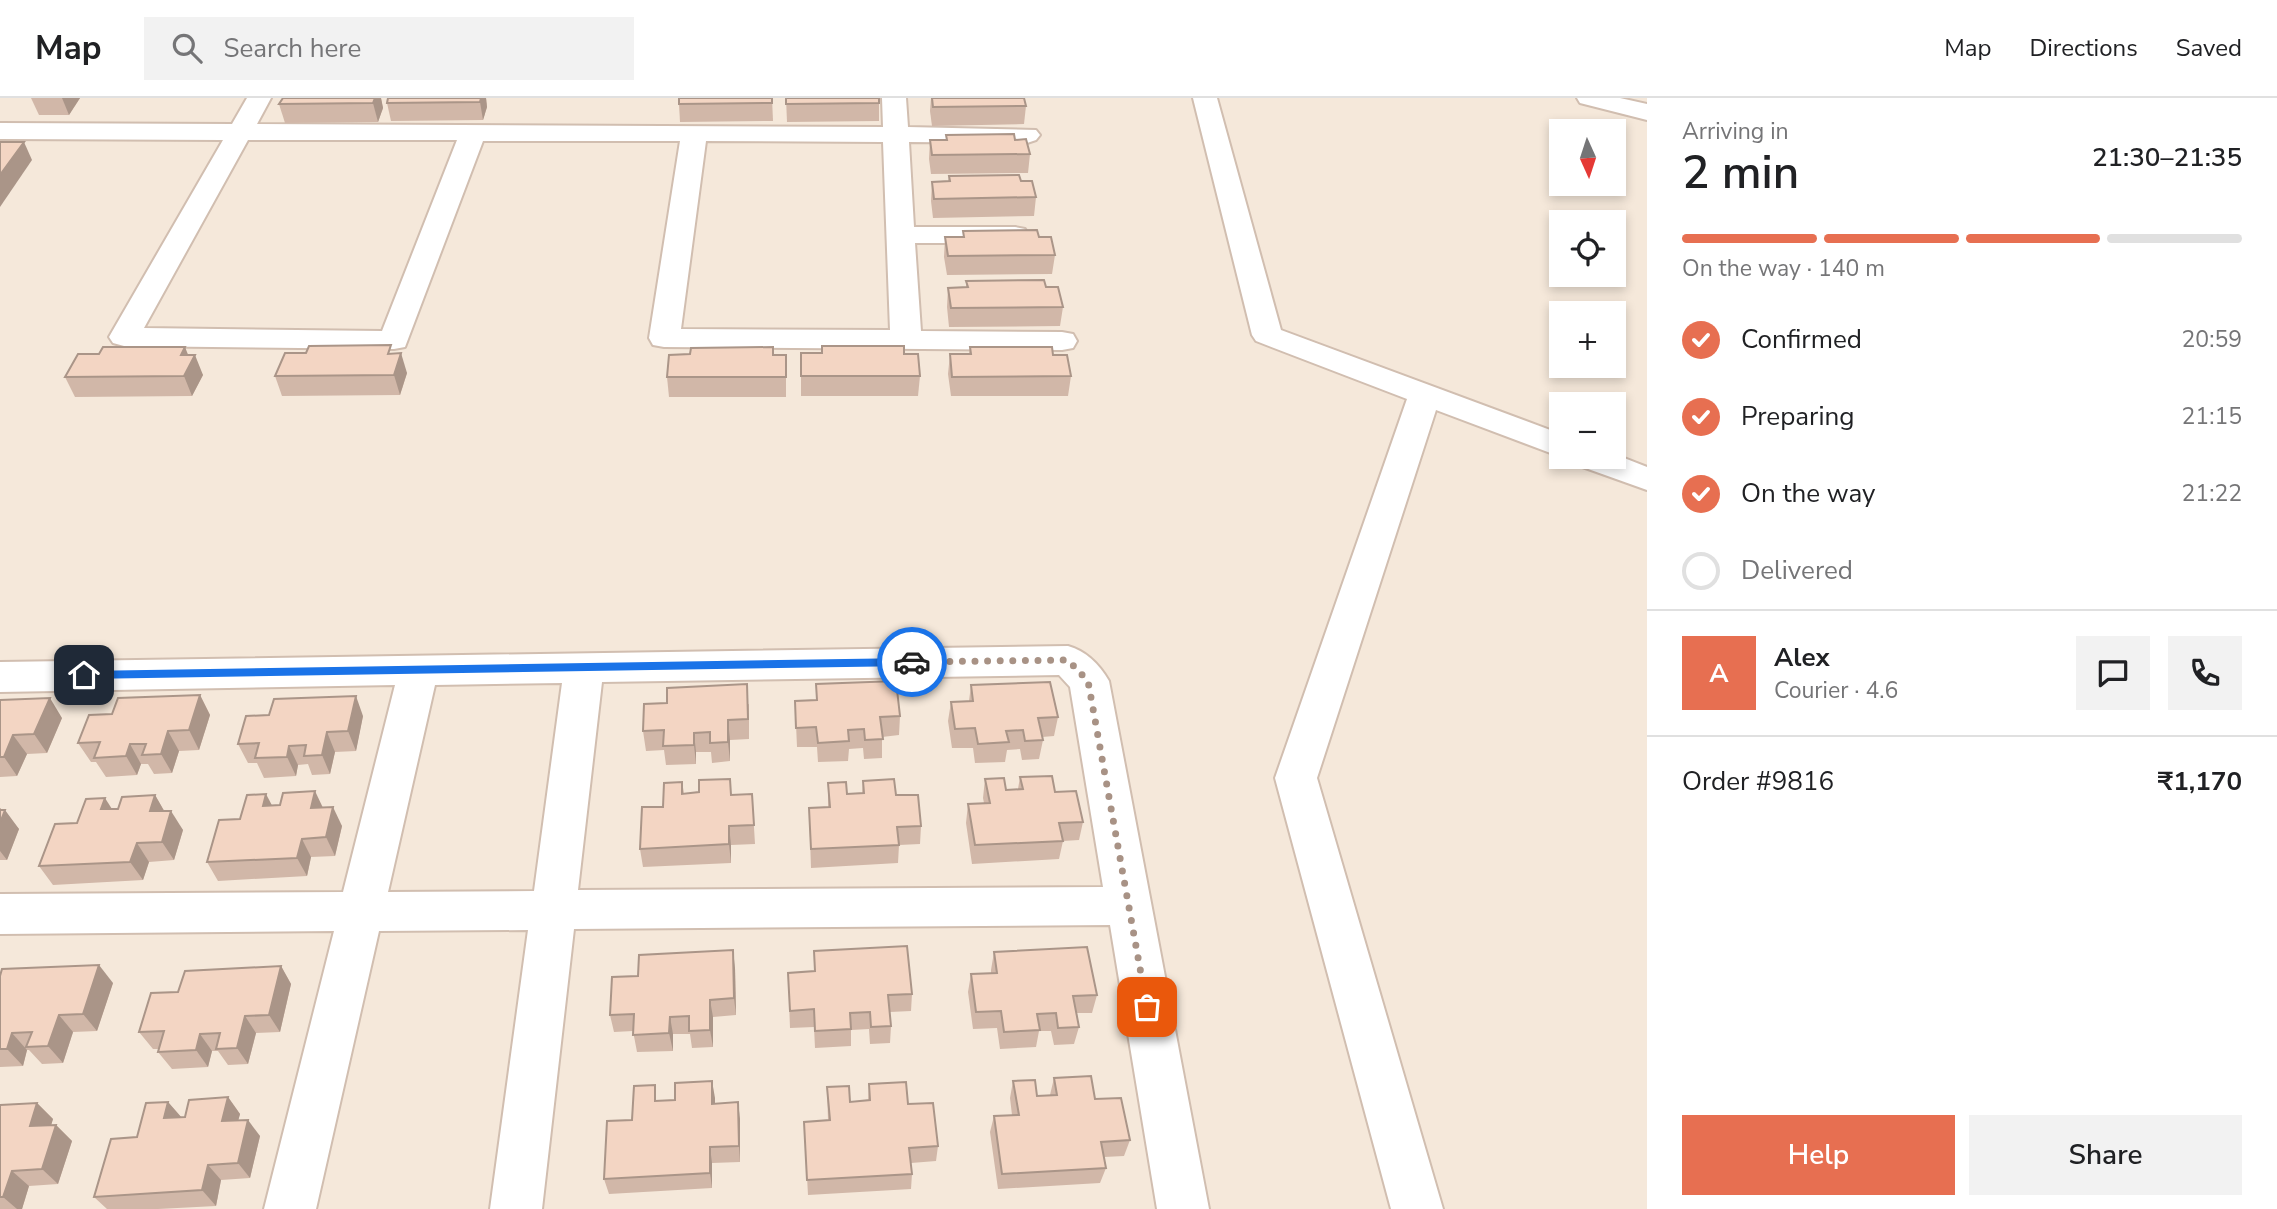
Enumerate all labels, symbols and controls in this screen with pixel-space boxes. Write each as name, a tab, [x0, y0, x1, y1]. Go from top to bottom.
search box	[144, 17, 634, 80]
text: Map	[35, 26, 102, 71]
icon: search	[168, 29, 206, 67]
text: Search here	[224, 31, 361, 66]
text: Map	[1944, 32, 1991, 64]
text: Directions	[2029, 32, 2138, 64]
text: Saved	[2176, 32, 2242, 64]
text: Arriving in	[1682, 116, 1789, 147]
north arrow	[1549, 119, 1626, 196]
map controls	[1549, 119, 1626, 469]
text: 21:30–21:35	[2092, 140, 2242, 175]
text: 2 min	[1682, 141, 1799, 204]
button: locate	[1549, 210, 1626, 287]
text: On the way · 140 m	[1682, 253, 1885, 284]
button: +	[1549, 301, 1626, 378]
icon: check	[1682, 321, 1720, 359]
text: Confirmed	[1741, 322, 1862, 357]
text: 20:59	[2182, 324, 2242, 355]
button: −	[1549, 392, 1626, 469]
icon: check	[1682, 398, 1720, 436]
text: Preparing	[1741, 399, 1854, 434]
text: 21:15	[2182, 401, 2242, 432]
icon: check	[1682, 475, 1720, 513]
text: On the way	[1741, 476, 1875, 511]
text: 21:22	[2182, 478, 2242, 509]
text: Delivered	[1741, 553, 1853, 588]
courier	[877, 627, 947, 697]
button: chat	[2076, 636, 2150, 710]
button: phone	[2168, 636, 2242, 710]
text: Alex	[1774, 640, 1830, 675]
icon: car	[893, 643, 931, 681]
pin	[54, 645, 114, 705]
icon: home	[65, 656, 103, 694]
text: A	[1709, 656, 1729, 691]
text: Courier · 4.6	[1774, 675, 1898, 706]
text: Order #9816	[1682, 764, 1834, 799]
text: ₹1,170	[2158, 764, 2242, 799]
pin	[1117, 977, 1177, 1037]
icon: bag	[1128, 988, 1166, 1026]
button: Help	[1682, 1115, 1955, 1195]
button: Share	[1969, 1115, 2242, 1195]

